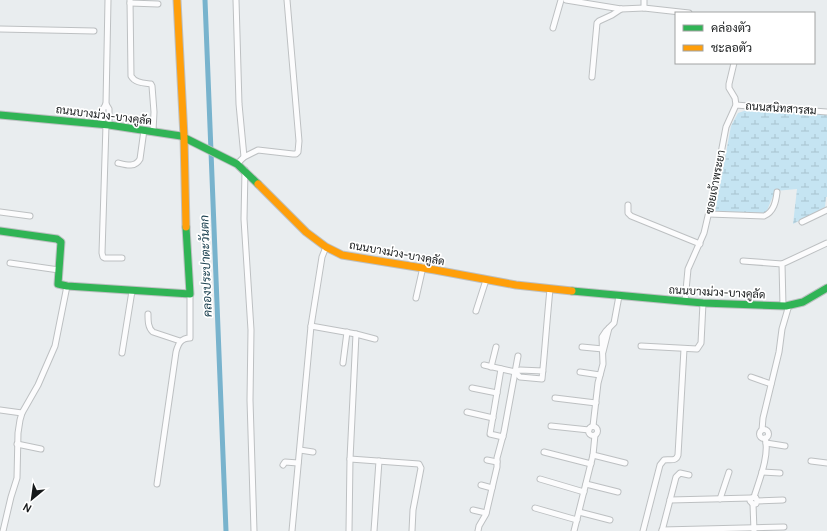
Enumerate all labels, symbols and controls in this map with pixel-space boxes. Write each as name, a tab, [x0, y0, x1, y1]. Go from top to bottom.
legend	[675, 12, 815, 64]
text: คล่องตัว	[711, 20, 751, 35]
text: ชะลอตัว	[711, 40, 752, 55]
street label: ถนนสนิทสารสม	[745, 99, 817, 117]
street label: ถนนบางม่วง-บางคูลัด	[55, 102, 153, 129]
street label: ซอยเจ้าพระยา	[702, 149, 728, 215]
water label: คลองประปาตะวันตก	[196, 215, 215, 317]
street label: ถนนบางม่วง-บางคูลัด	[348, 238, 446, 269]
street label: ถนนบางม่วง-บางคูลัด	[668, 282, 766, 303]
north arrow	[12, 479, 52, 519]
text: N	[20, 500, 34, 516]

